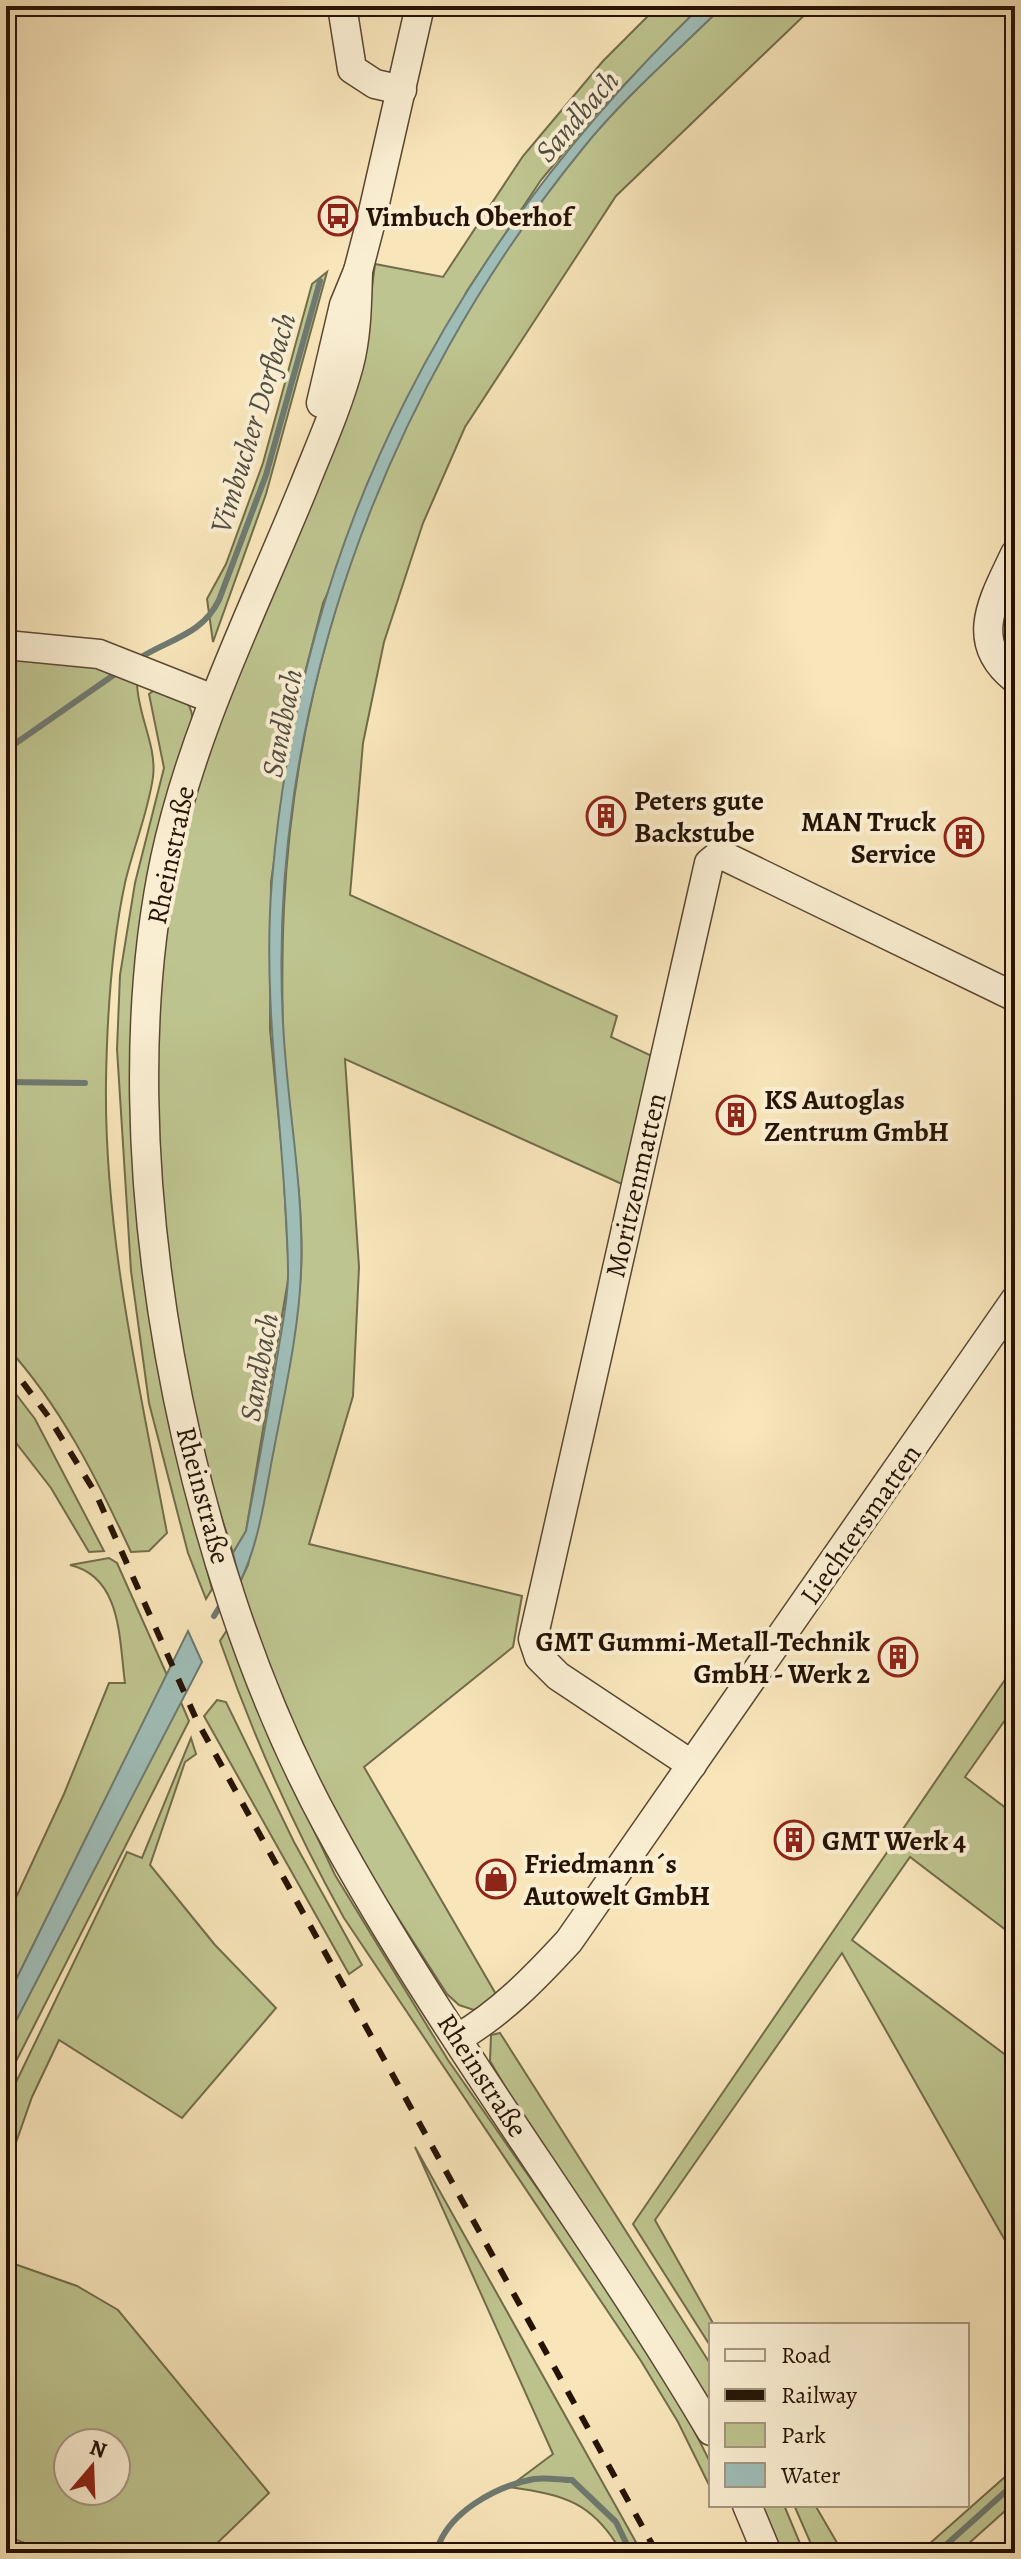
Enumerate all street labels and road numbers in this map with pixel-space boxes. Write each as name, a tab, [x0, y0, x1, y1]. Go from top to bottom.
street label: Rheinstraße	[138, 782, 204, 928]
street label: Moritzenmatten	[596, 1089, 676, 1281]
street label: Rheinstraße	[166, 1422, 240, 1568]
street label: Liechtersmatten	[791, 1437, 930, 1612]
street label: Rheinstraße	[428, 2006, 536, 2145]

